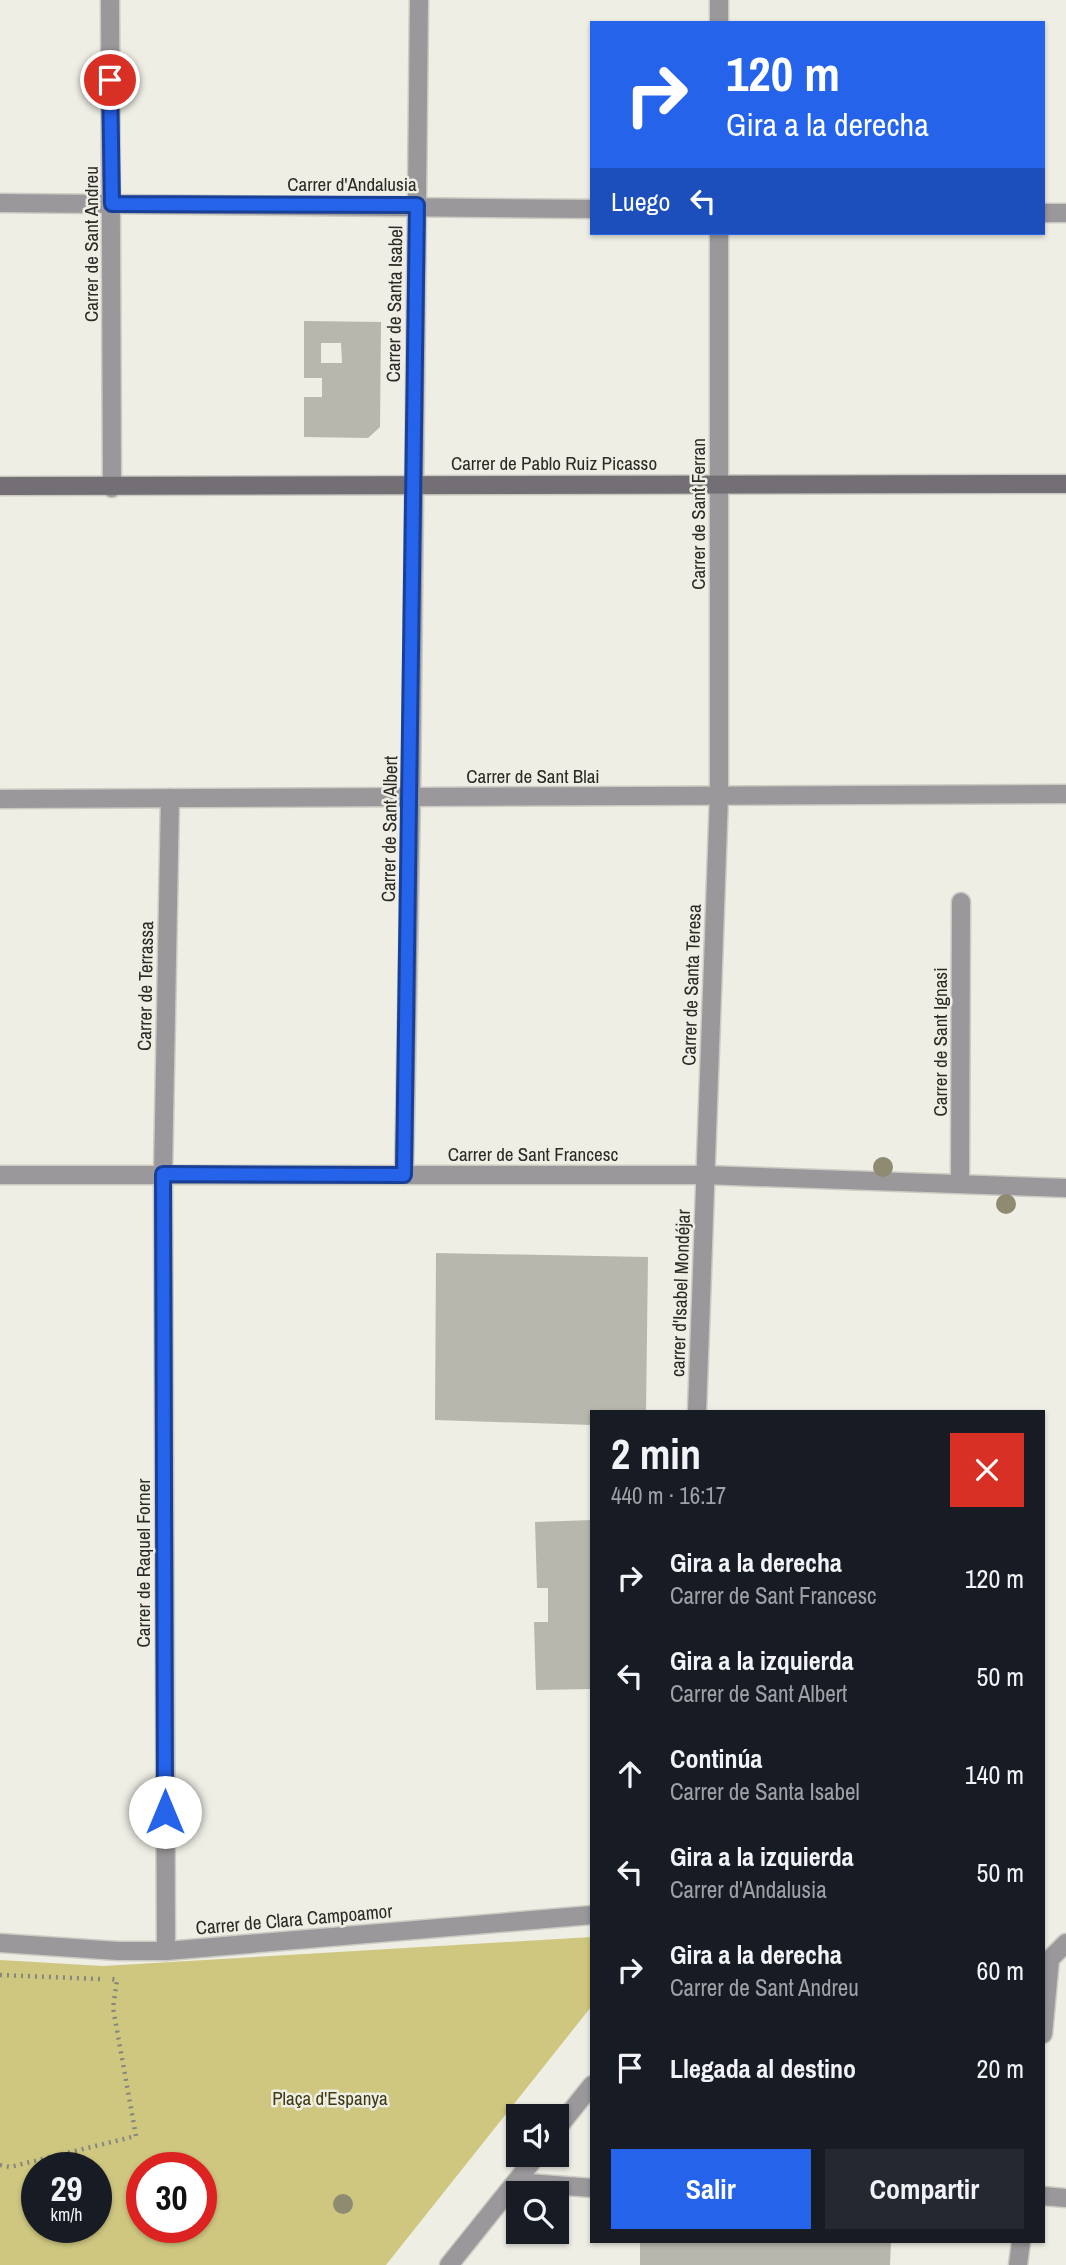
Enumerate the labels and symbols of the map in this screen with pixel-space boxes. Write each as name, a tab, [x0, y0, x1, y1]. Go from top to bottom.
pin	[80, 50, 140, 110]
street label: Carrer de Sant Andreu	[78, 166, 104, 322]
street label: Carrer d'Andalusia	[287, 171, 417, 197]
street label: Carrer de Santa Isabel	[380, 225, 408, 383]
street label: Carrer de Sant Ferran	[685, 438, 711, 590]
street label: Carrer de Pablo Ruiz Picasso	[451, 450, 657, 476]
street label: Carrer de Sant Albert	[375, 755, 403, 902]
street label: Carrer de Sant Blai	[466, 763, 600, 789]
street label: Carrer de Santa Teresa	[675, 903, 707, 1066]
street label: Carrer de Terrassa	[131, 921, 159, 1051]
street label: Carrer de Sant Ignasi	[927, 968, 953, 1116]
street label: Carrer de Sant Francesc	[448, 1141, 618, 1167]
street label: carrer d'Isabel Mondéjar	[664, 1208, 696, 1377]
street label: Carrer de Raquel Forner	[130, 1478, 156, 1647]
position arrow	[128, 1775, 202, 1849]
street label: Carrer de Clara Campoamor	[195, 1897, 394, 1941]
park label: Plaça d'Espanya	[272, 2085, 388, 2111]
speed limit sign: 30	[126, 2152, 217, 2243]

